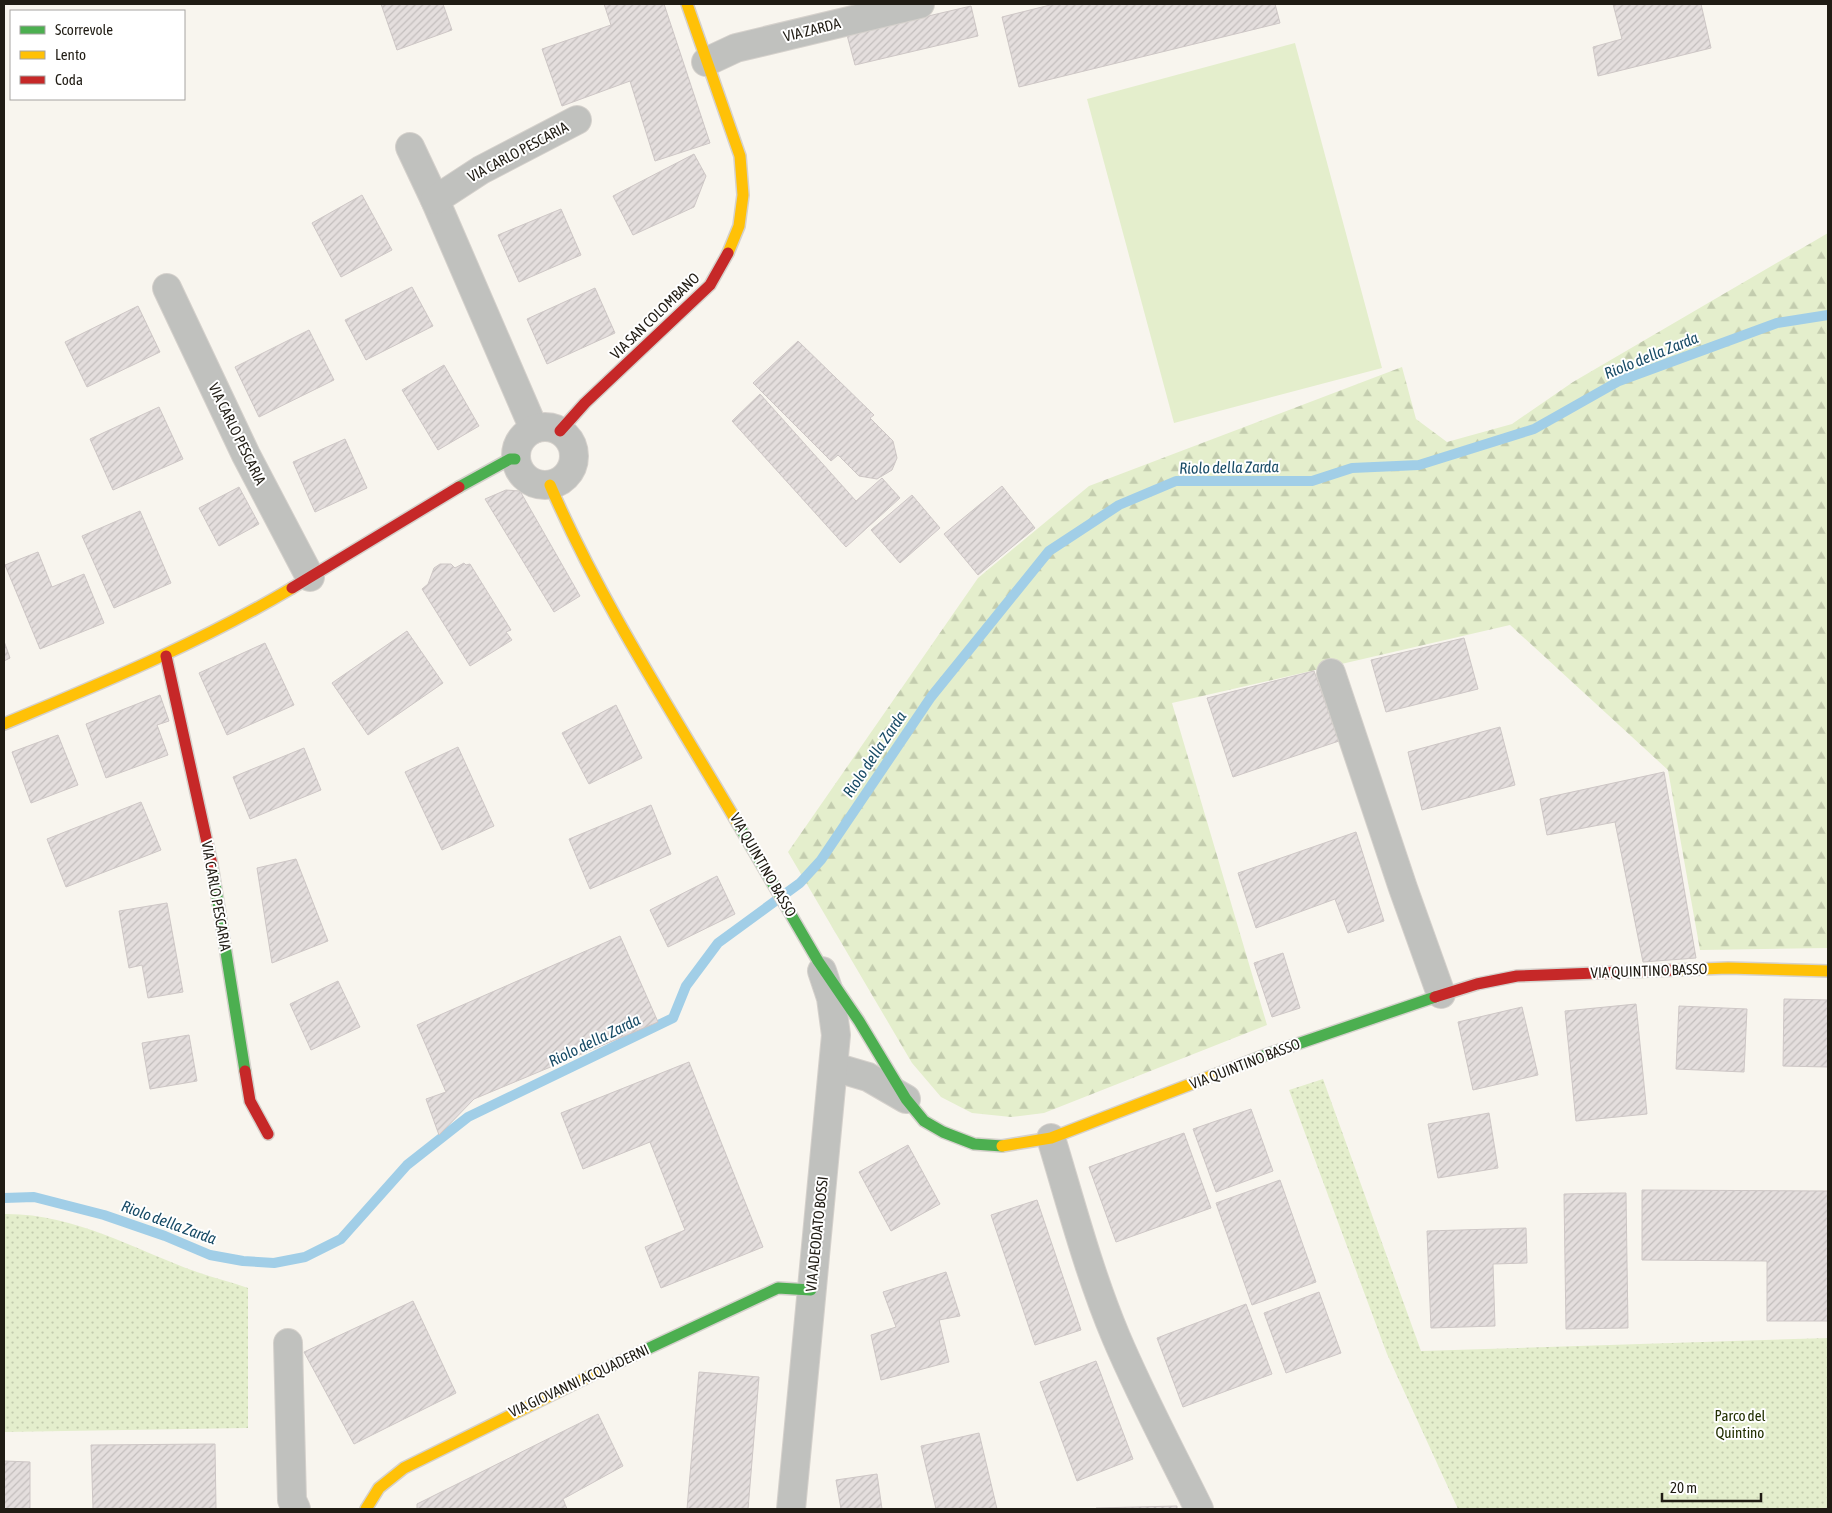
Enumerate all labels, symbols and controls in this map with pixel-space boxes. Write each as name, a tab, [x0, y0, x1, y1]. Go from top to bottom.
legend	[10, 10, 185, 100]
street label: VIA ZARDA	[782, 14, 843, 45]
text: Scorrevole	[55, 21, 113, 38]
text: Lento	[55, 46, 86, 63]
text: Coda	[55, 71, 83, 88]
street label: VIA CARLO PESCARIA	[465, 118, 571, 185]
street label: VIA SAN COLOMBANO	[607, 269, 703, 362]
water label: Riolo della Zarda	[1601, 328, 1701, 382]
street label: VIA CARLO PESCARIA	[205, 380, 270, 488]
water label: Riolo della Zarda	[1179, 457, 1279, 477]
water label: Riolo della Zarda	[839, 707, 910, 800]
street label: VIA QUINTINO BASSO	[727, 810, 800, 920]
street label: VIA CARLO PESCARIA	[198, 840, 235, 953]
street label: VIA QUINTINO BASSO	[1590, 960, 1708, 981]
water label: Riolo della Zarda	[545, 1010, 643, 1070]
street label: VIA QUINTINO BASSO	[1187, 1035, 1303, 1092]
street label: VIA ADEODATO BOSSI	[802, 1175, 831, 1293]
water label: Riolo della Zarda	[119, 1197, 219, 1248]
street label: VIA GIOVANNI ACQUADERNI	[506, 1341, 652, 1421]
park label: Parco del Quintino	[1714, 1407, 1766, 1441]
scale bar	[1662, 1470, 1761, 1502]
text: 20 m	[1670, 1479, 1697, 1496]

